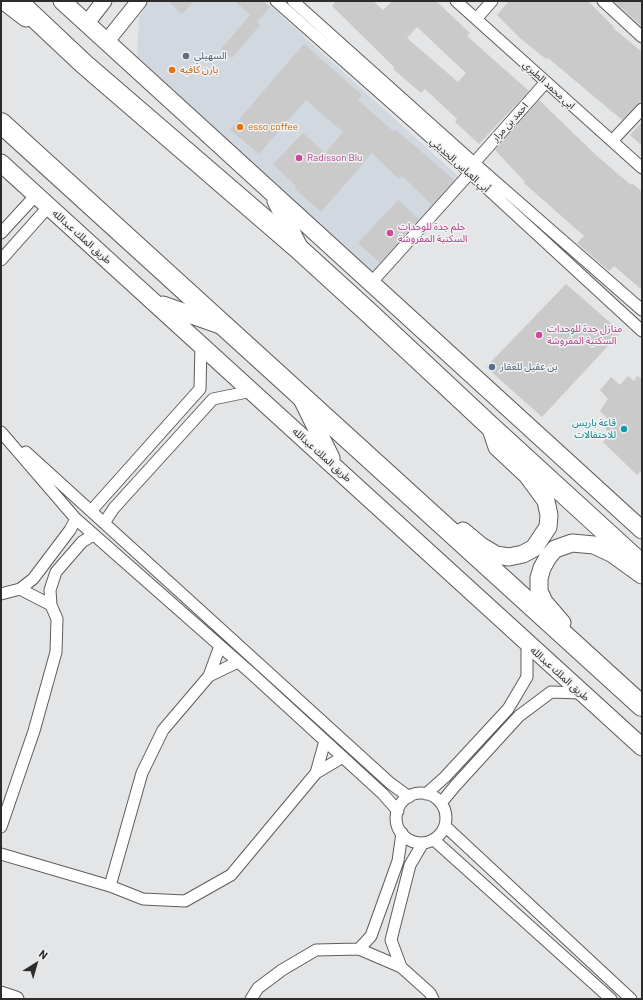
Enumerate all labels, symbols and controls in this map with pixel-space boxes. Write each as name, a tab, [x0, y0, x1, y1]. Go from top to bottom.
place label: السهيلي	[194, 50, 227, 62]
marker: السهيلي	[181, 51, 191, 61]
street label: ابي محمد الطبري	[520, 58, 578, 112]
place label: بارن كافيه	[180, 64, 218, 76]
marker: بارن كافيه	[167, 65, 177, 75]
street label: احمد بن مرار	[489, 100, 531, 144]
place label: esso coffee	[248, 121, 298, 133]
marker: esso coffee	[235, 122, 245, 132]
street label: أبي العباس الحديثي	[428, 135, 492, 195]
place label: Radisson Blu	[307, 152, 362, 164]
marker: Radisson Blu	[294, 153, 304, 163]
street label: طريق الملك عبدالله	[50, 207, 114, 267]
place label: حلم جدة للوحدات السكنية المفروشة	[398, 221, 467, 244]
marker: حلم جدة للوحدات السكنية المفروشة	[385, 228, 395, 238]
place label: منازل جدة للوحدات السكنية المفروشة	[547, 323, 622, 346]
marker: منازل جدة للوحدات السكنية المفروشة	[534, 330, 544, 340]
place label: بن عقيل للعقار	[500, 361, 557, 373]
marker: بن عقيل للعقار	[487, 362, 497, 372]
place label: قاعة باريس للاحتفالات	[572, 417, 616, 440]
marker: قاعة باريس للاحتفالات	[619, 424, 629, 434]
street label: طريق الملك عبدالله	[290, 425, 354, 485]
street label: طريق الملك عبدالله	[528, 644, 592, 704]
north arrow	[16, 944, 56, 984]
text: N	[37, 947, 50, 961]

